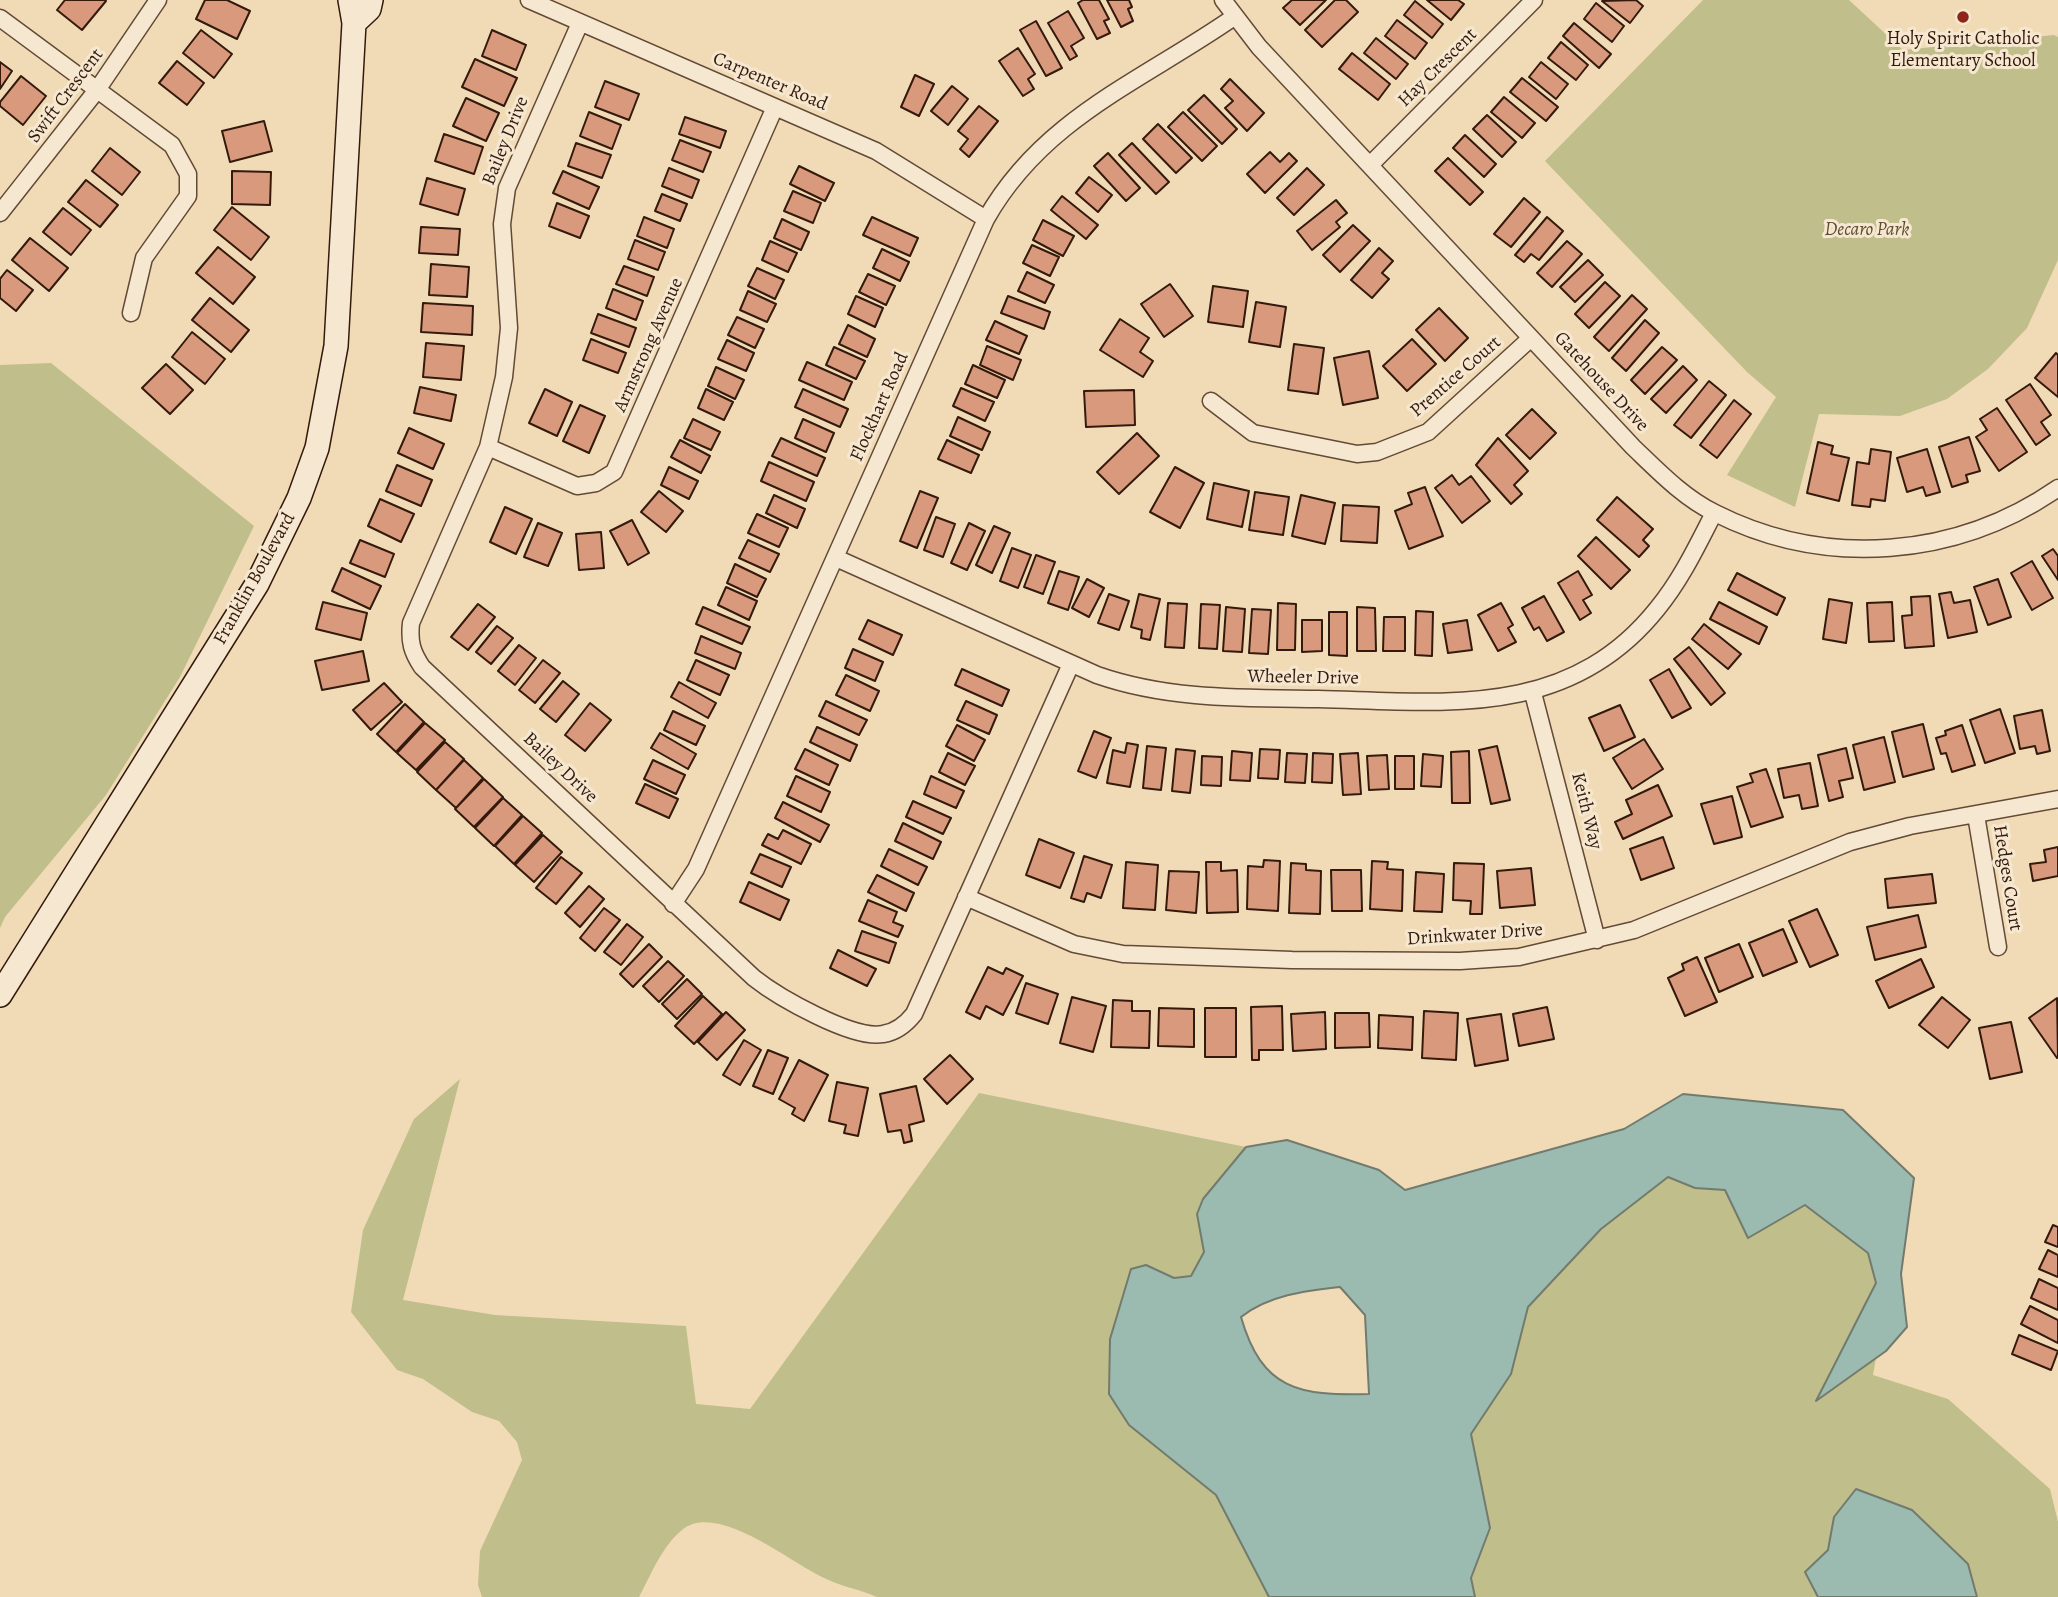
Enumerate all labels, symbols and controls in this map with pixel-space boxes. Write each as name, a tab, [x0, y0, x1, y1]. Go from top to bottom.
marker: Holy Spirit Catholic Elementary School	[1955, 9, 1971, 25]
street label: Hay Crescent	[1394, 24, 1482, 112]
place label: Holy Spirit Catholic Elementary School	[1886, 28, 2040, 72]
street label: Swift Crescent	[23, 44, 109, 148]
street label: Carpenter Road	[709, 48, 831, 116]
street label: Bailey Drive	[478, 93, 534, 189]
park label: Decaro Park	[1825, 219, 1909, 241]
street label: Armstrong Avenue	[609, 274, 689, 416]
street label: Gatehouse Drive	[1549, 327, 1653, 437]
street label: Prentice Court	[1406, 331, 1506, 423]
street label: Flockhart Road	[846, 349, 914, 465]
street label: Franklin Boulevard	[209, 509, 301, 649]
street label: Wheeler Drive	[1247, 666, 1359, 690]
street label: Bailey Drive	[518, 728, 602, 808]
street label: Keith Way	[1565, 770, 1607, 852]
street label: Hedges Court	[1987, 823, 2027, 933]
street label: Drinkwater Drive	[1406, 919, 1544, 951]

